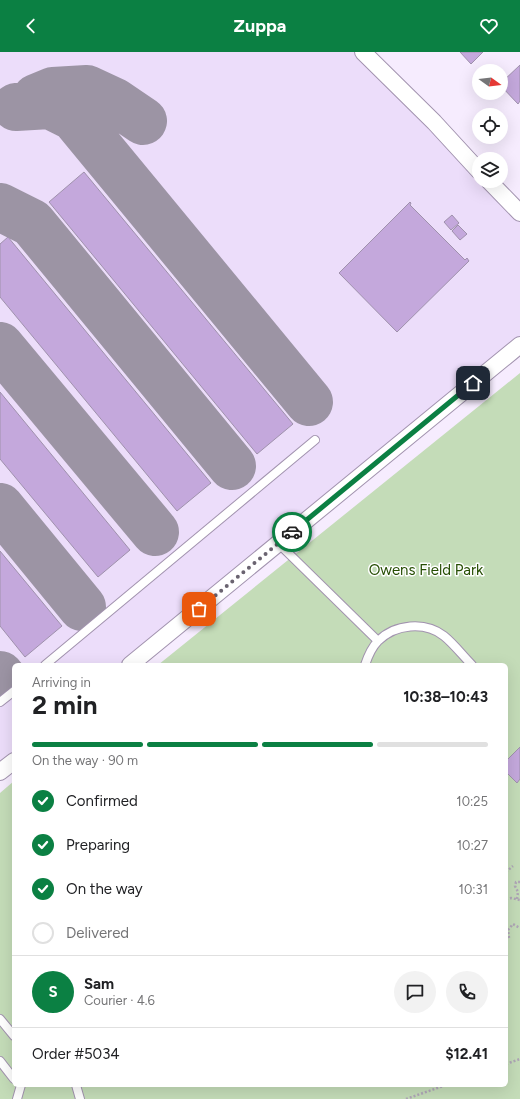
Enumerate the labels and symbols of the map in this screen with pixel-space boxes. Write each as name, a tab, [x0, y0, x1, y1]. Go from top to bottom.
north arrow	[472, 64, 508, 100]
pin	[456, 366, 490, 400]
courier	[272, 512, 312, 552]
park label: Owens Field Park	[369, 561, 484, 579]
pin	[182, 592, 216, 626]

